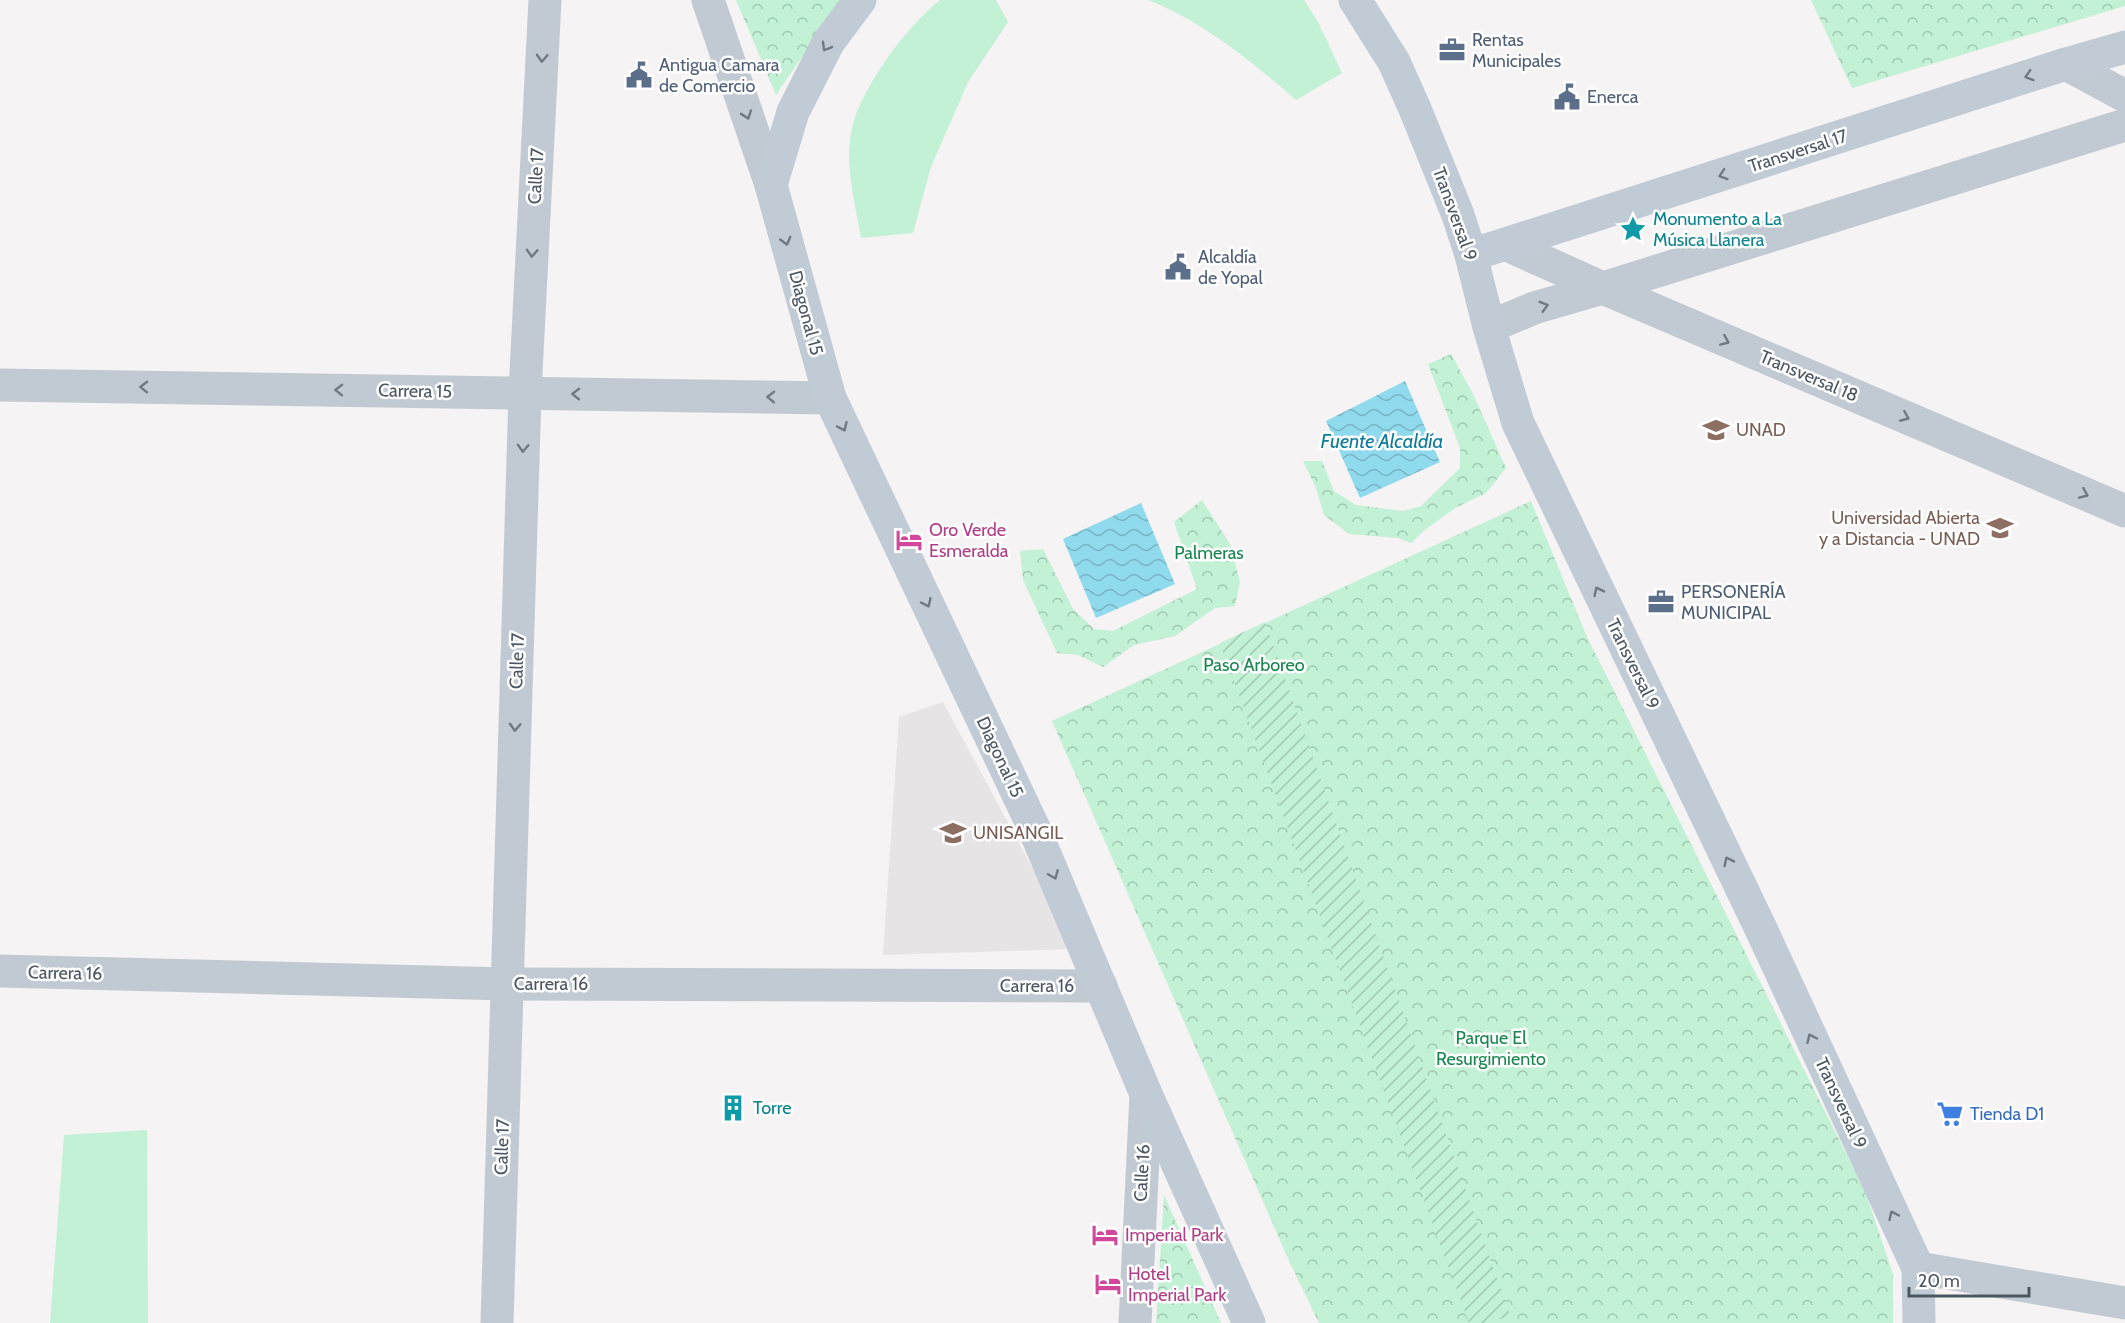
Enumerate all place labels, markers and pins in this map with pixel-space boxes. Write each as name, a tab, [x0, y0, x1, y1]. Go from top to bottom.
place label: Rentas Municipales	[1472, 29, 1561, 72]
office icon: Rentas Municipales	[1437, 35, 1467, 65]
place label: Antigua Camara de Comercio	[659, 54, 780, 97]
public building icon: Antigua Camara de Comercio	[624, 60, 654, 90]
public building icon: Enerca	[1552, 82, 1582, 112]
place label: Enerca	[1587, 86, 1639, 108]
place label: Monumento a La Música Llanera	[1653, 208, 1782, 251]
place icon: Monumento a La Música Llanera	[1618, 214, 1648, 244]
place label: Alcaldía de Yopal	[1198, 246, 1263, 289]
public building icon: Alcaldía de Yopal	[1163, 252, 1193, 282]
school or university icon: UNAD	[1701, 415, 1731, 445]
place label: UNAD	[1736, 419, 1786, 441]
place label: Universidad Abierta y a Distancia - UNAD	[1819, 507, 1980, 550]
school or university icon: Universidad Abierta y a Distancia - UNAD	[1985, 513, 2015, 543]
place label: Oro Verde Esmeralda	[929, 519, 1009, 562]
hotel icon: Oro Verde Esmeralda	[894, 525, 924, 555]
place label: PERSONERÍA MUNICIPAL	[1681, 581, 1786, 624]
office icon: PERSONERÍA MUNICIPAL	[1646, 587, 1676, 617]
school or university icon: UNISANGIL	[938, 818, 968, 848]
place label: UNISANGIL	[973, 822, 1063, 844]
building icon: Torre	[718, 1093, 748, 1123]
place label: Torre	[753, 1097, 791, 1119]
supermarket icon: Tienda D1	[1935, 1099, 1965, 1129]
place label: Tienda D1	[1970, 1103, 2044, 1125]
hotel icon: Imperial Park	[1090, 1220, 1120, 1250]
place label: Imperial Park	[1125, 1224, 1224, 1246]
place label: Hotel Imperial Park	[1128, 1263, 1227, 1306]
hotel icon: Hotel Imperial Park	[1093, 1269, 1123, 1299]

